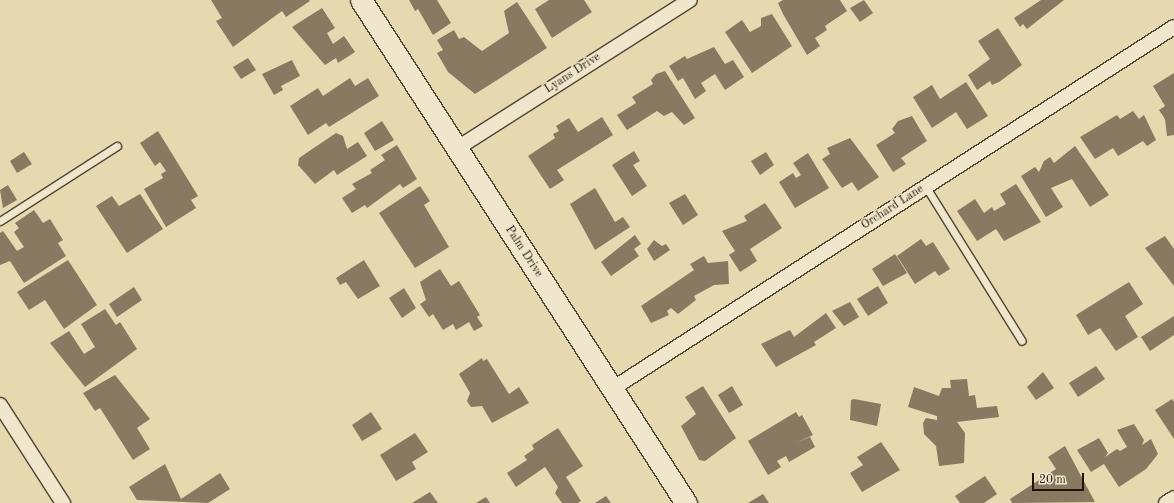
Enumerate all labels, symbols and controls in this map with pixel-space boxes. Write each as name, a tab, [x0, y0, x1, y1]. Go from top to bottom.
street label: Lyans Drive	[542, 51, 604, 97]
street label: Orchard Lane	[859, 182, 927, 234]
street label: Palm Drive	[501, 224, 545, 280]
scale bar	[1034, 465, 1086, 491]
text: 20 m	[1039, 474, 1066, 486]

